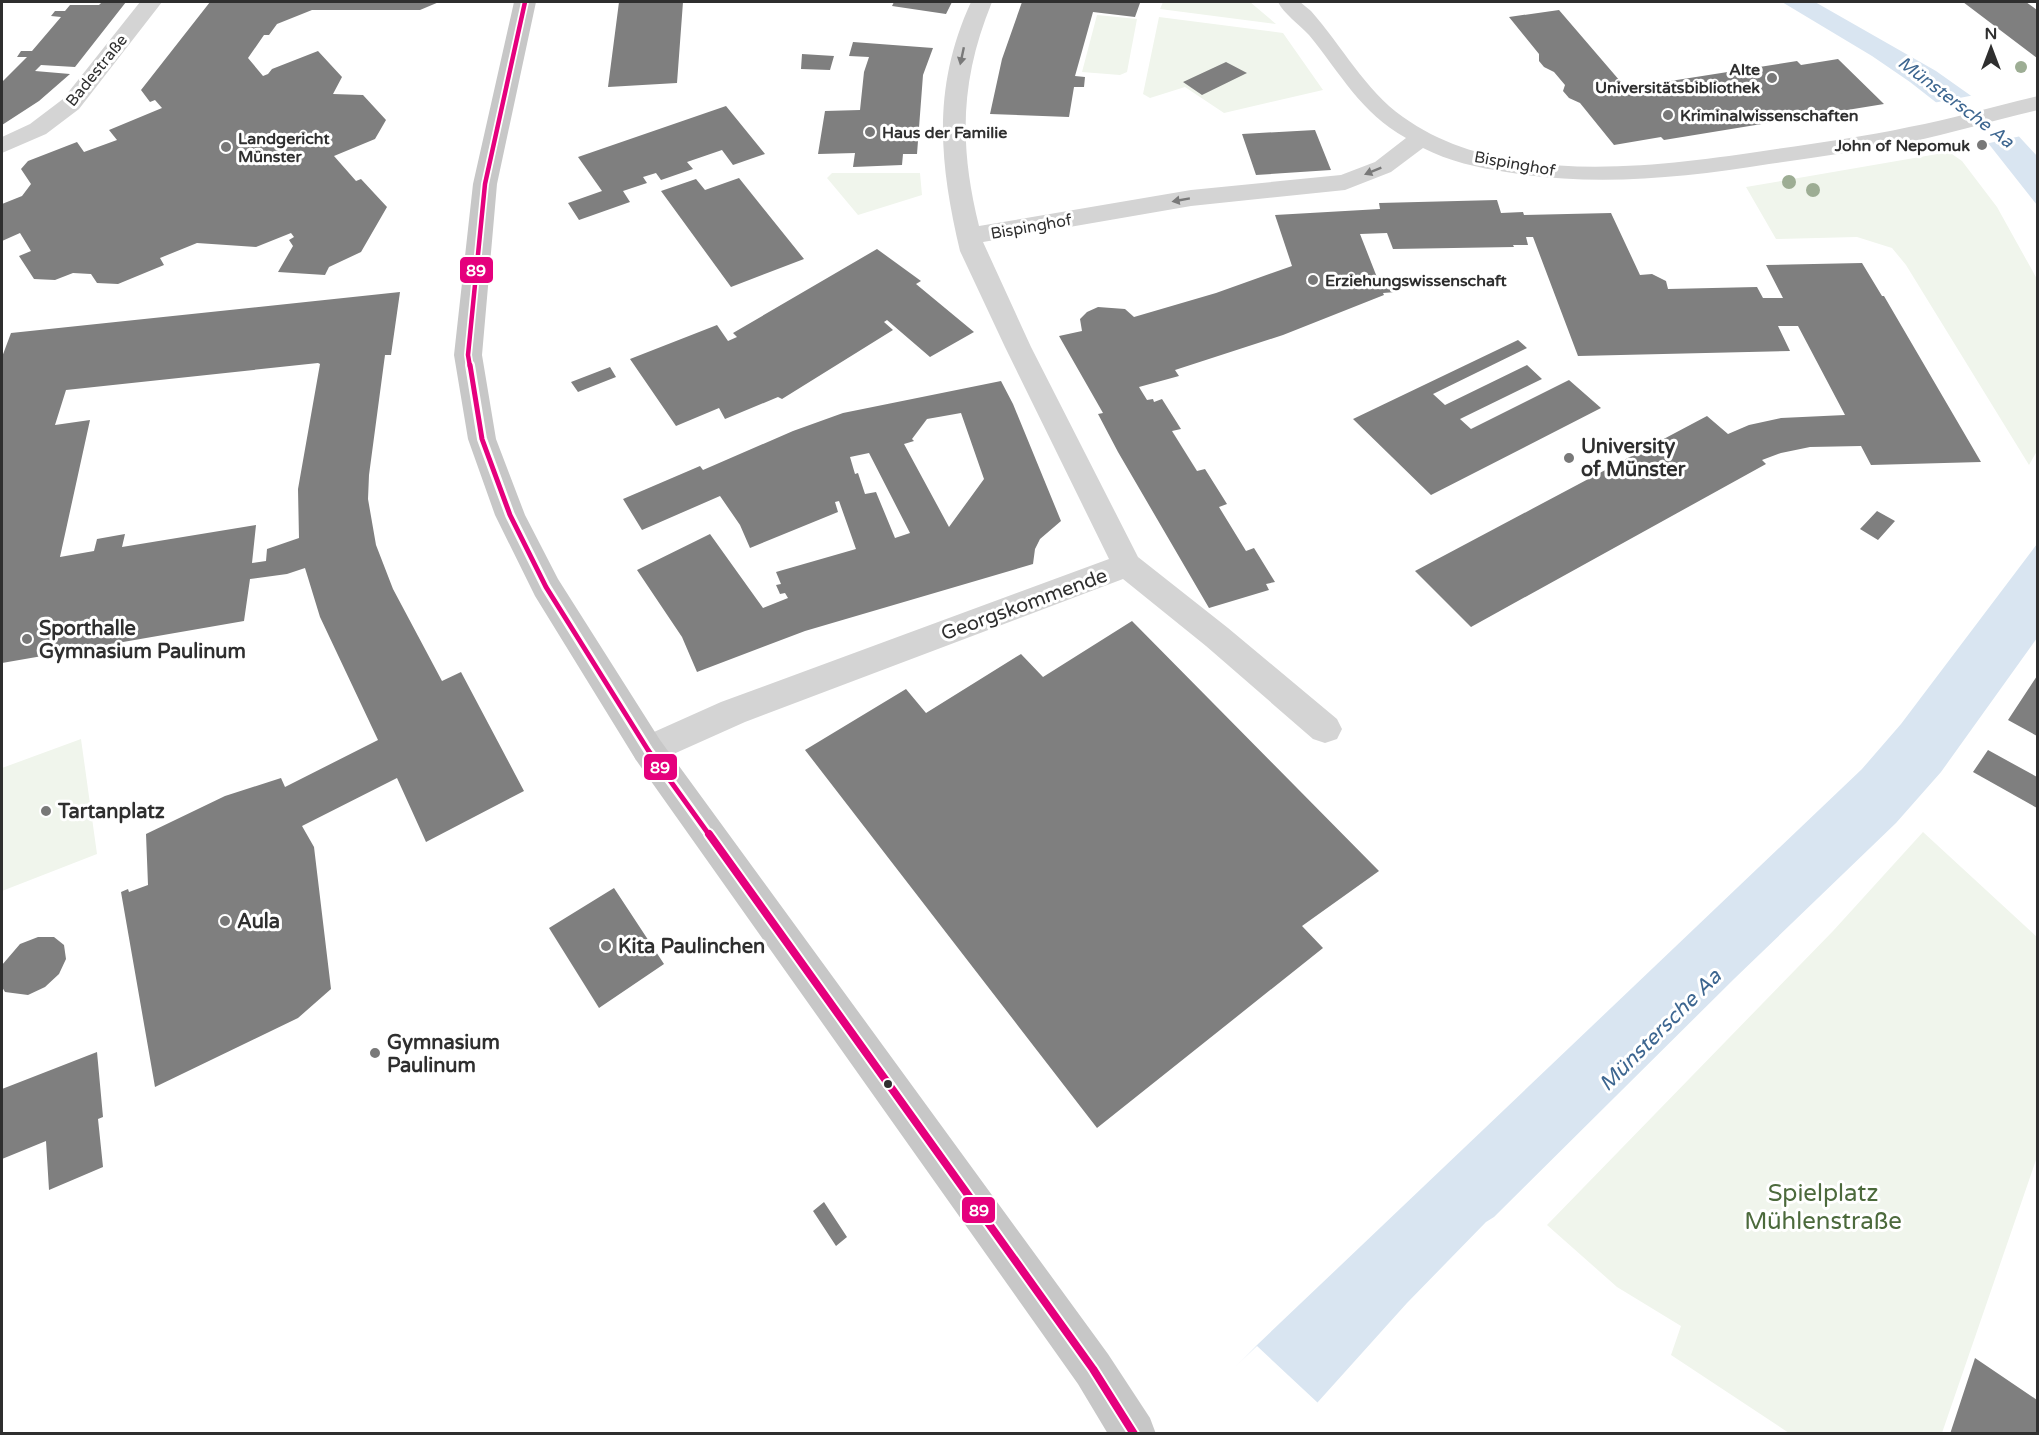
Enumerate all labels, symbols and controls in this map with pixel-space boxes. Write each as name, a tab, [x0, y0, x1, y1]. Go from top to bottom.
north arrow	[1961, 18, 2021, 78]
text: N	[1985, 24, 1997, 44]
street label: Badestraße	[62, 31, 132, 111]
one-way arrow	[956, 47, 966, 65]
water label: Münstersche Aa	[1894, 51, 2019, 153]
place label: Alte Universitätsbibliothek	[1595, 60, 1760, 98]
marker: Alte Universitätsbibliothek	[1765, 71, 1779, 85]
place label: Kriminalwissenschaften	[1680, 106, 1859, 126]
marker: Kriminalwissenschaften	[1661, 108, 1675, 122]
place label: Haus der Familie	[882, 123, 1007, 143]
marker: Haus der Familie	[863, 125, 877, 139]
place label: Landgericht Münster	[238, 129, 330, 167]
place label: John of Nepomuk	[1834, 136, 1970, 156]
marker: John of Nepomuk	[1975, 138, 1989, 152]
marker: Landgericht Münster	[219, 140, 233, 154]
street label: Bispinghof	[1473, 147, 1558, 181]
one-way arrow	[1363, 166, 1381, 176]
one-way arrow	[1171, 195, 1190, 204]
street label: Bispinghof	[989, 210, 1074, 244]
line badge: 89	[459, 256, 494, 284]
text: 89	[466, 261, 486, 281]
place label: Erziehungswissenschaft	[1325, 271, 1508, 291]
marker: Erziehungswissenschaft	[1306, 273, 1320, 287]
place label: University of Münster	[1581, 435, 1686, 482]
marker: University of Münster	[1562, 451, 1576, 465]
street label: Georgskommende	[938, 564, 1111, 646]
place label: Sporthalle Gymnasium Paulinum	[39, 617, 246, 664]
marker: Sporthalle Gymnasium Paulinum	[20, 632, 34, 646]
line badge: 89	[643, 753, 678, 781]
text: 89	[650, 758, 670, 778]
place label: Tartanplatz	[57, 800, 165, 824]
marker: Tartanplatz	[39, 804, 53, 818]
place label: Aula	[237, 910, 280, 934]
marker: Aula	[218, 914, 232, 928]
place label: Kita Paulinchen	[618, 935, 765, 959]
marker: Kita Paulinchen	[599, 939, 613, 953]
water label: Münstersche Aa	[1594, 963, 1727, 1097]
place label: Gymnasium Paulinum	[387, 1031, 500, 1078]
marker: Gymnasium Paulinum	[368, 1046, 382, 1060]
unlabelled marker	[882, 1078, 894, 1090]
park label: Spielplatz Mühlenstraße	[1744, 1179, 1902, 1236]
line badge: 89	[961, 1196, 996, 1224]
text: 89	[969, 1201, 989, 1221]

